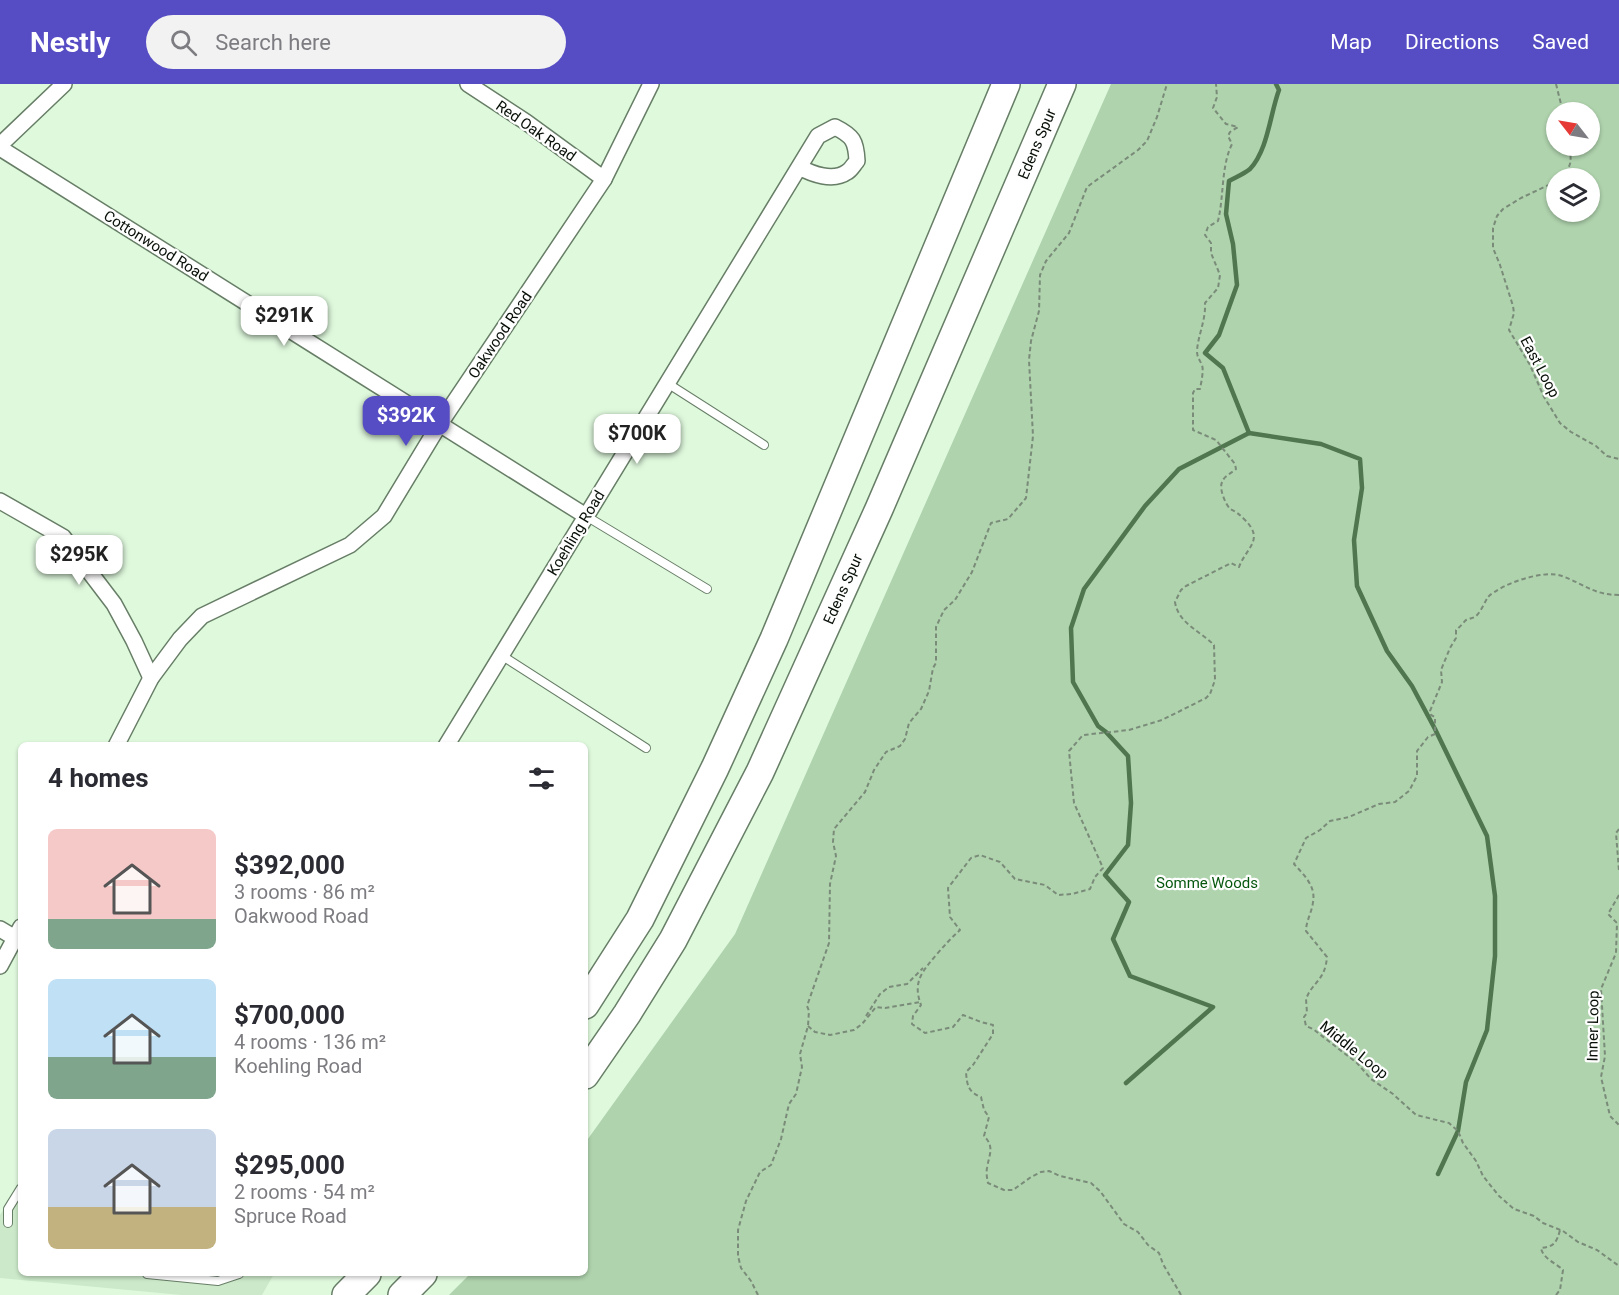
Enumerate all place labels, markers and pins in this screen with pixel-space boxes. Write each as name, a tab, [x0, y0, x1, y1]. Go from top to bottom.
pin: $291K	[242, 296, 326, 347]
pin: $392K	[364, 396, 448, 447]
pin: $700K	[595, 414, 679, 465]
pin: $295K	[37, 535, 121, 586]

